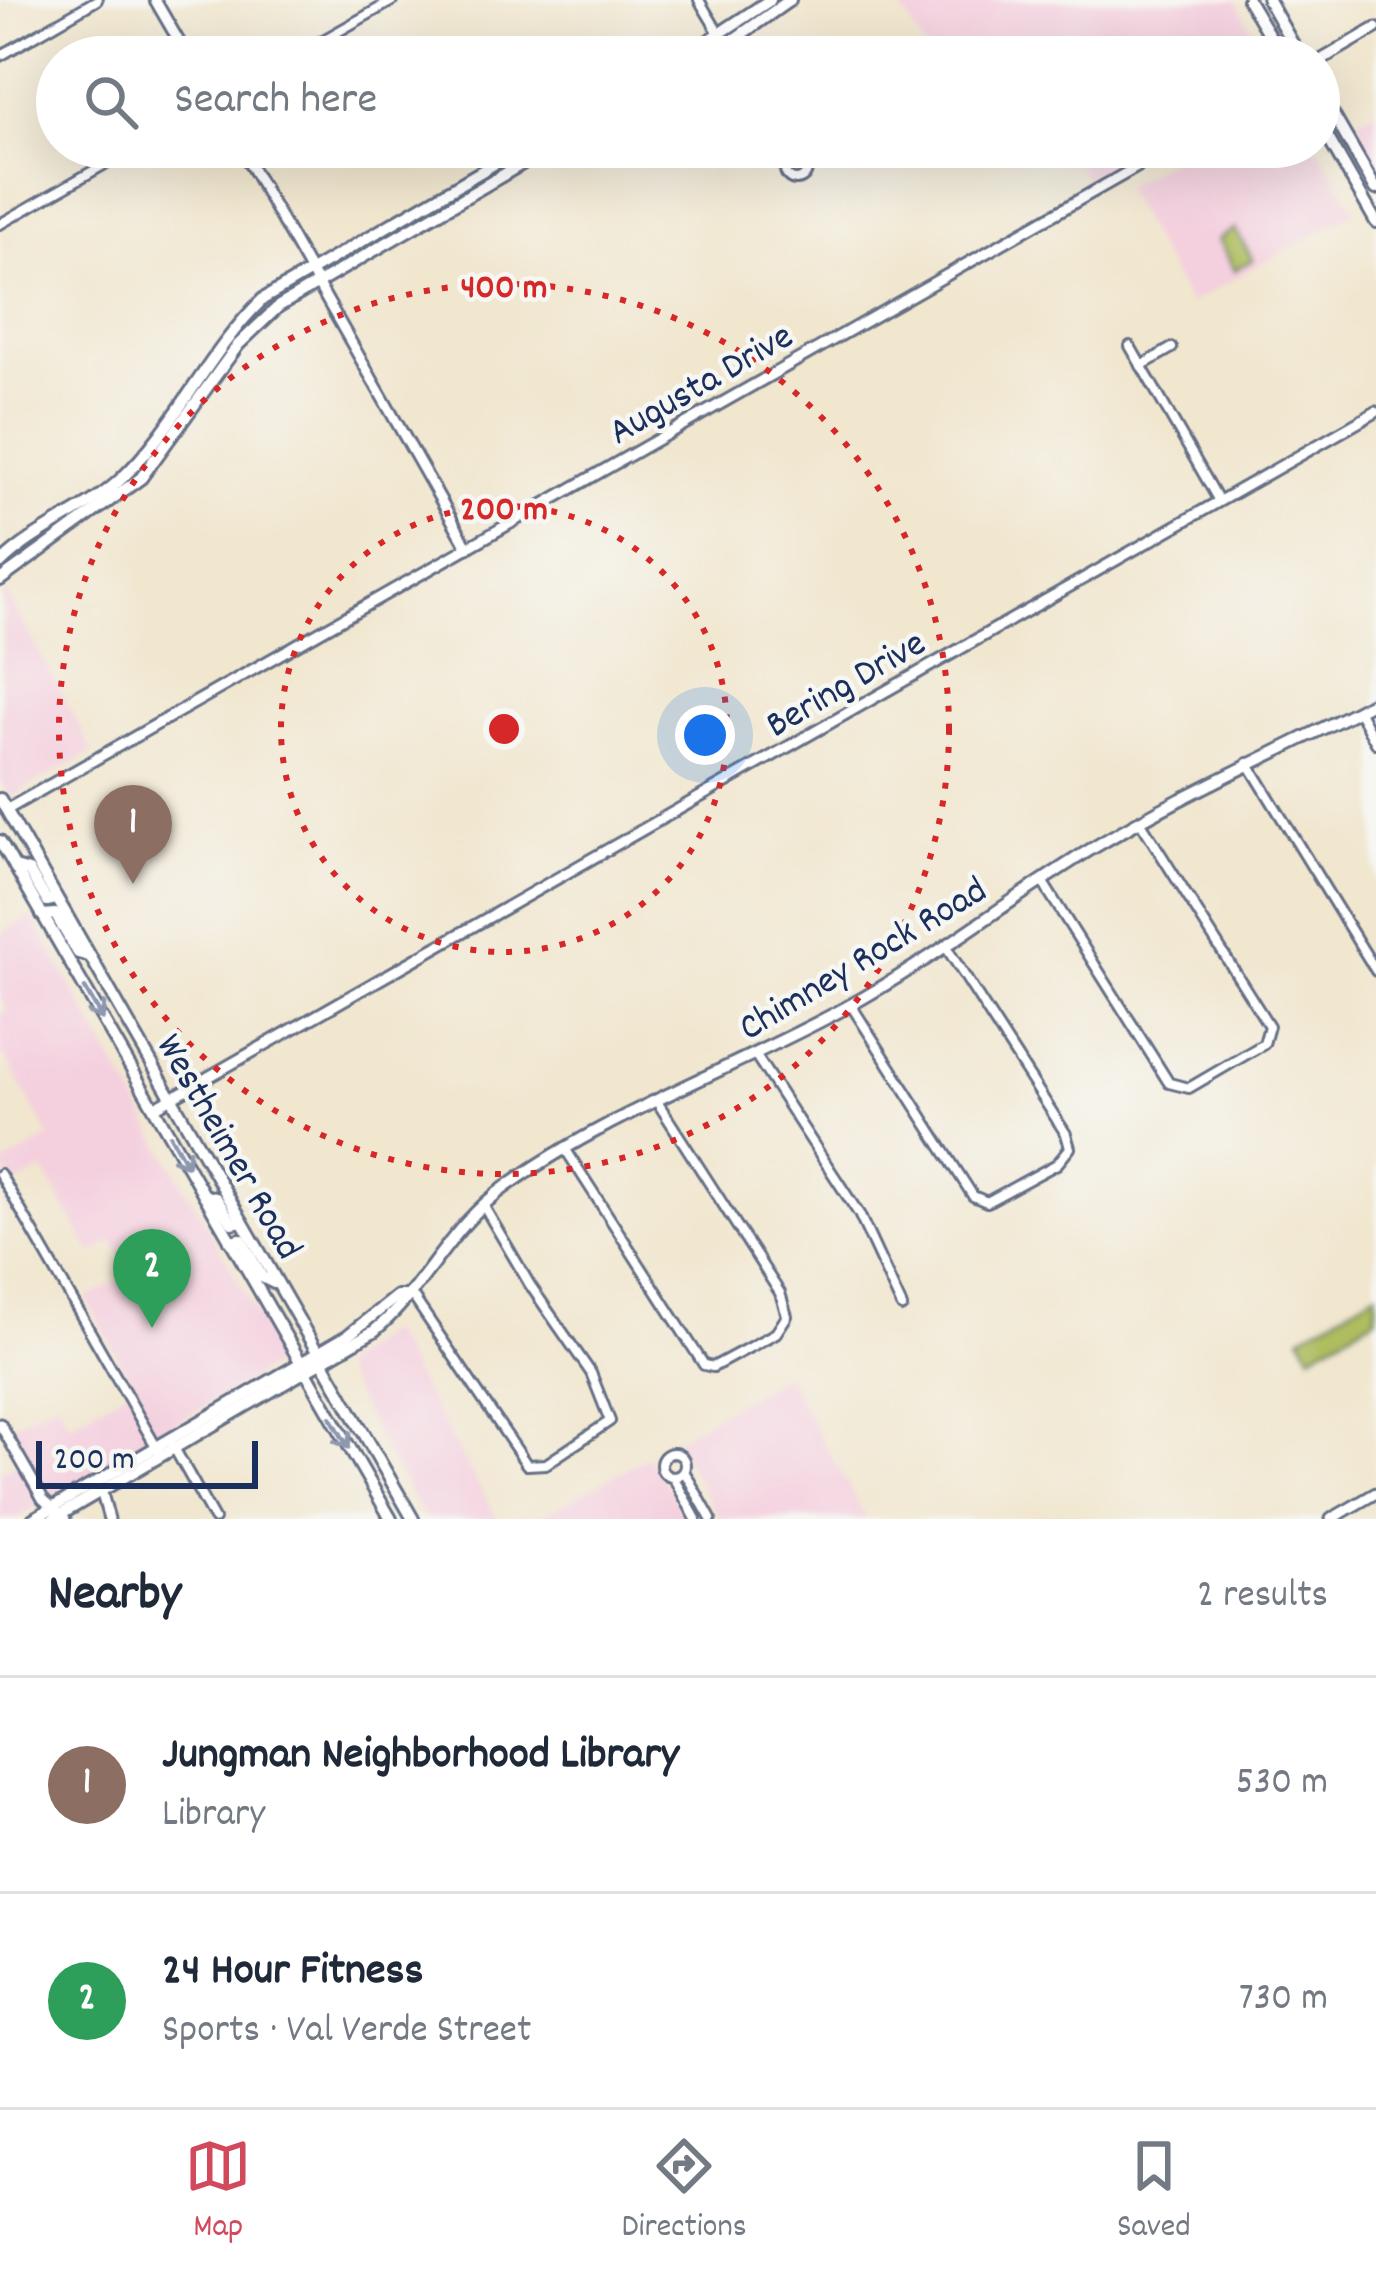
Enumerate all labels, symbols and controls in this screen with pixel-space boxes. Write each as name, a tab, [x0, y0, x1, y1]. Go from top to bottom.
search box	[36, 36, 1340, 168]
icon: search	[78, 69, 144, 135]
text: Search here	[174, 70, 377, 134]
text: 400 m	[460, 264, 548, 316]
street label: Augusta Drive	[600, 312, 805, 462]
text: 200 m	[460, 486, 548, 538]
street label: Bering Drive	[757, 619, 937, 755]
your location	[675, 705, 735, 765]
centre of rings	[483, 708, 525, 750]
pin: 1	[94, 785, 172, 884]
street label: Chimney Rock Road	[730, 866, 999, 1057]
one-way arrow	[82, 986, 106, 1021]
street label: Westheimer Road	[139, 1025, 313, 1271]
one-way arrow	[167, 1133, 191, 1168]
pin: 2	[113, 1229, 191, 1328]
one-way arrow	[328, 1414, 352, 1449]
scale bar	[36, 1435, 258, 1488]
text: 200 m	[54, 1438, 135, 1485]
text: Nearby	[48, 1561, 181, 1633]
text: 2 results	[1197, 1570, 1328, 1625]
text: Jungman Neighborhood Library	[162, 1725, 679, 1789]
text: 1	[83, 1757, 91, 1812]
text: 530 m	[1236, 1757, 1328, 1812]
text: Library	[162, 1789, 265, 1844]
text: 24 Hour Fitness	[162, 1941, 424, 2005]
text: 2	[78, 1973, 96, 2028]
text: 730 m	[1239, 1973, 1328, 2028]
text: Sports · Val Verde Street	[162, 2005, 531, 2060]
tab: Map	[185, 2133, 251, 2252]
tab: Directions	[622, 2133, 747, 2252]
tab: Saved	[1117, 2133, 1191, 2252]

